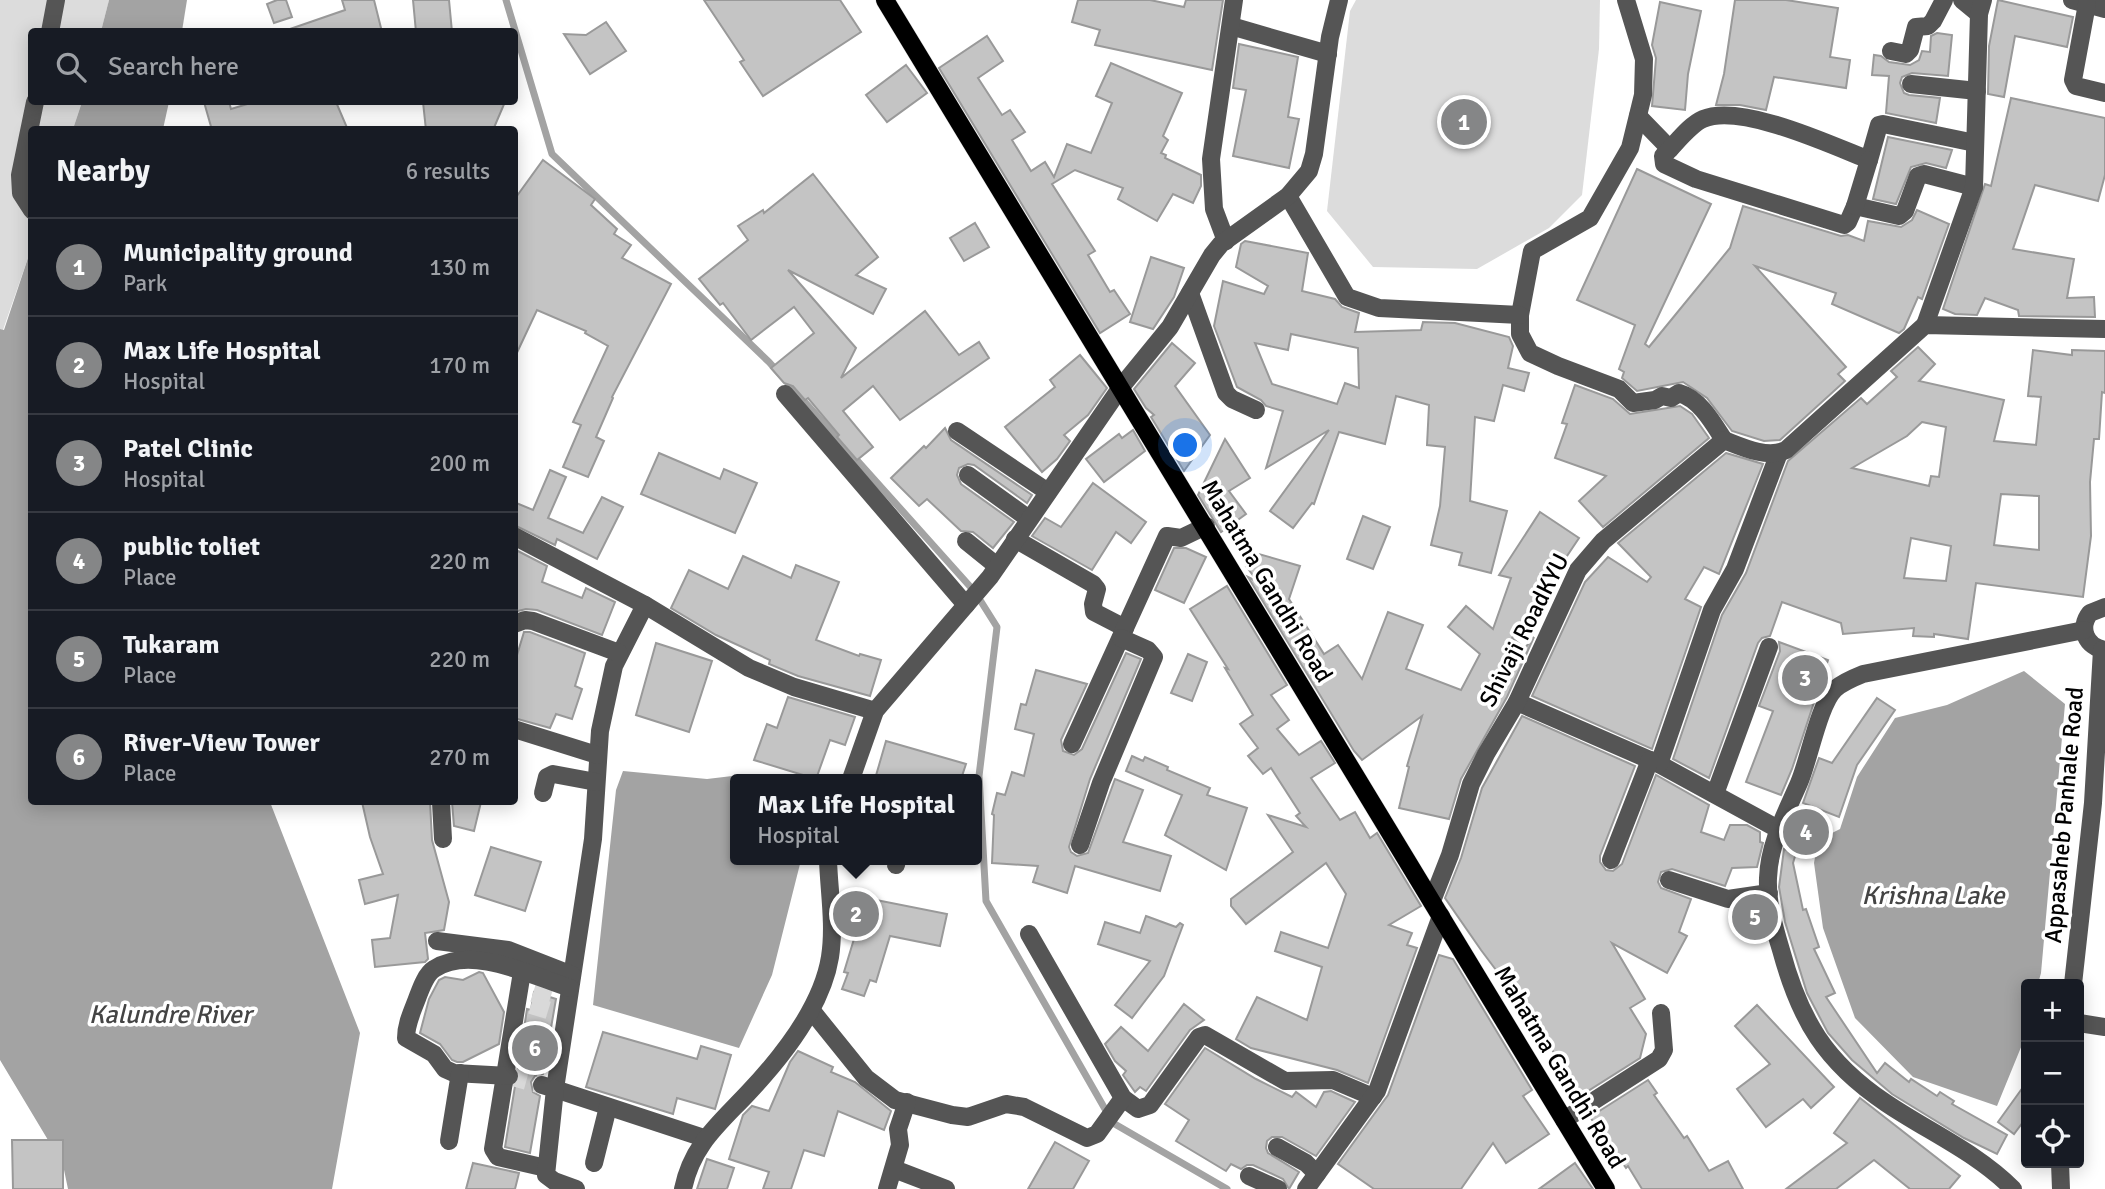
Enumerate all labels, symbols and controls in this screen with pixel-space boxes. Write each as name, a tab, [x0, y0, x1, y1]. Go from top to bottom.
search box	[28, 28, 518, 105]
icon: search	[52, 48, 90, 86]
text: Search here	[108, 51, 239, 83]
pin: 1	[1441, 96, 1487, 148]
text: Nearby	[56, 153, 150, 190]
text: 6 results	[406, 157, 490, 186]
text: Municipality ground	[123, 237, 353, 269]
text: 1	[73, 253, 85, 282]
text: 130 m	[429, 253, 490, 282]
text: Park	[123, 269, 167, 298]
text: Max Life Hospital	[123, 335, 321, 367]
text: 2	[73, 351, 85, 380]
text: 170 m	[429, 351, 490, 380]
text: Hospital	[123, 367, 205, 396]
your location	[1168, 428, 1202, 462]
text: Patel Clinic	[123, 433, 253, 465]
text: 3	[73, 449, 85, 478]
text: 200 m	[429, 449, 490, 478]
text: Hospital	[123, 465, 205, 494]
street label: Mahatma Gandhi Road	[1195, 474, 1339, 688]
text: public toliet	[123, 531, 260, 563]
text: 4	[73, 547, 85, 576]
text: 220 m	[429, 547, 490, 576]
street label: Shivaji RoadKYU	[1472, 548, 1576, 712]
text: Place	[123, 563, 177, 592]
text: Tukaram	[123, 629, 220, 661]
text: 5	[73, 645, 85, 674]
text: 220 m	[429, 645, 490, 674]
pin: 3	[1782, 652, 1828, 704]
text: Place	[123, 661, 177, 690]
street label: Appasaheb Panhale Road	[2038, 686, 2090, 944]
text: River-View Tower	[123, 727, 320, 759]
text: 6	[73, 743, 85, 772]
text: 270 m	[429, 743, 490, 772]
text: Place	[123, 759, 177, 788]
popup	[730, 774, 982, 865]
text: Max Life Hospital	[757, 789, 955, 821]
pin: 4	[1783, 806, 1829, 858]
text: Hospital	[757, 821, 839, 850]
water label: Krishna Lake	[1861, 880, 2007, 912]
pin: 2	[833, 888, 879, 940]
pin: 5	[1732, 891, 1778, 943]
street label: Mahatma Gandhi Road	[1488, 960, 1632, 1174]
map controls	[2021, 979, 2084, 1168]
button: +	[2021, 979, 2084, 1042]
water label: Kalundre River	[89, 999, 255, 1031]
pin: 6	[512, 1022, 558, 1074]
button: −	[2021, 1042, 2084, 1105]
button: locate	[2021, 1105, 2084, 1168]

